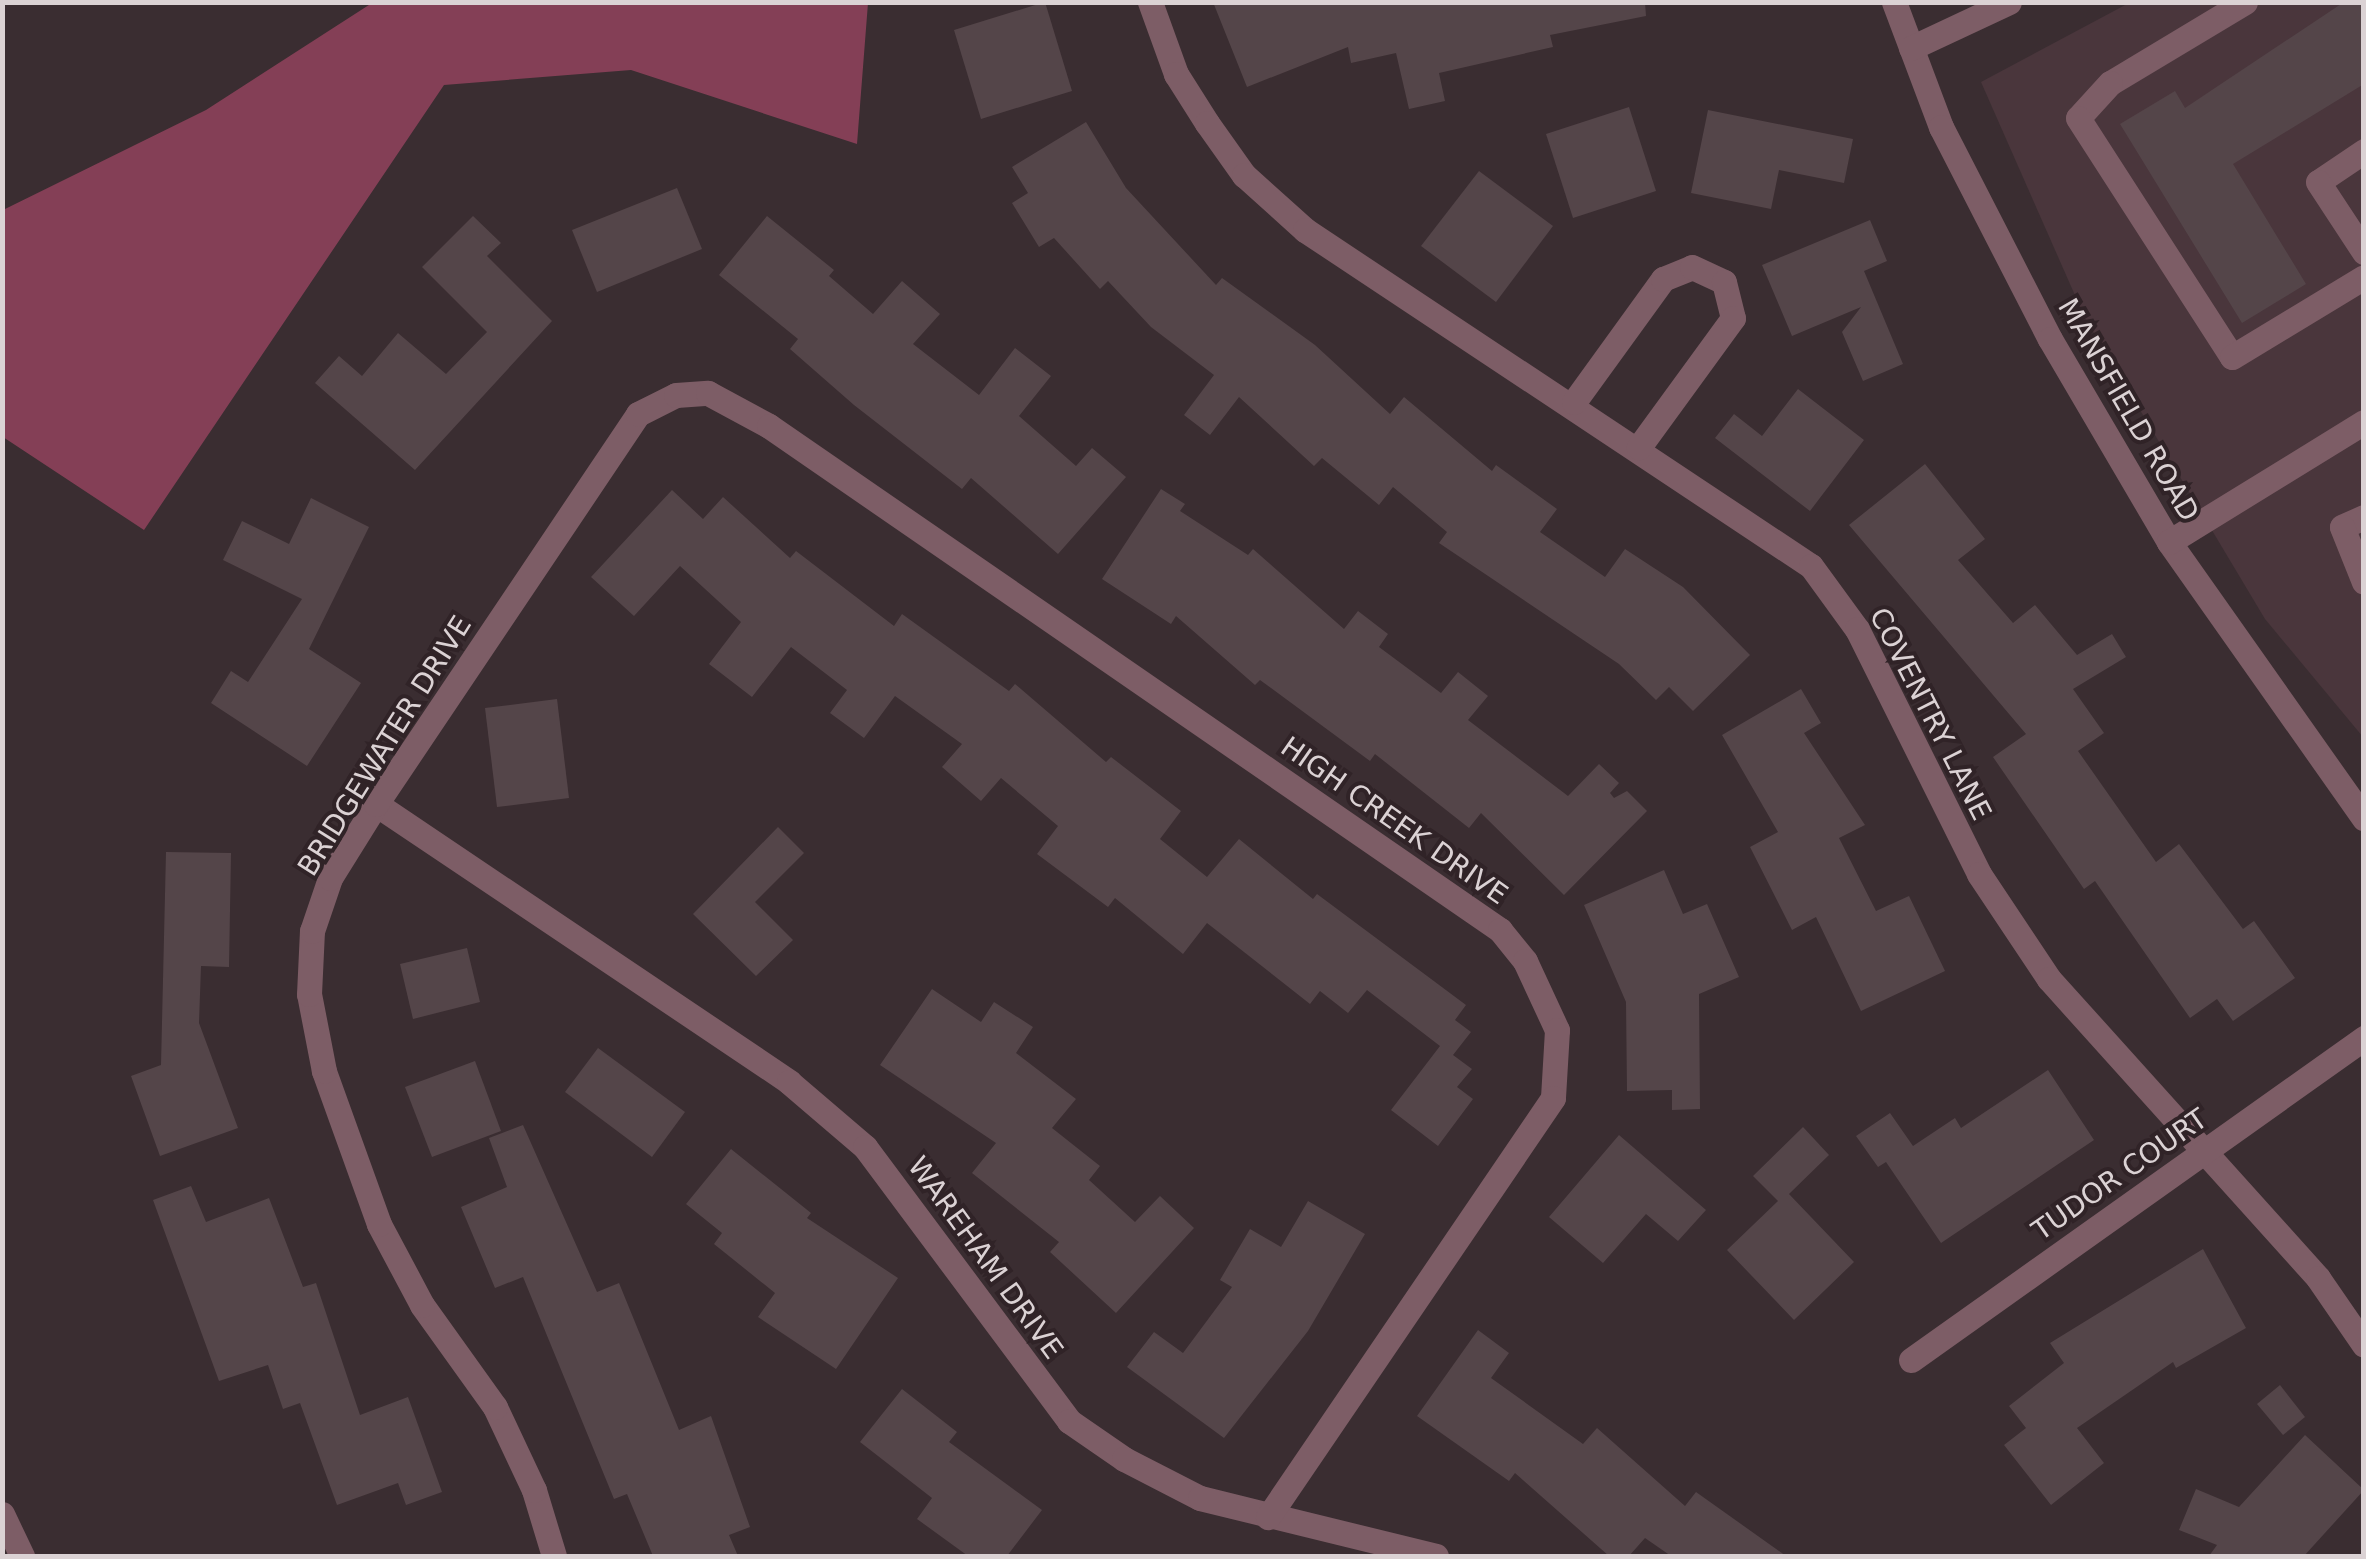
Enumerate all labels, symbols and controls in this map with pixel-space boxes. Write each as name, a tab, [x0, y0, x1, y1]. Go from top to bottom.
street label: MANSFIELD ROAD	[2050, 293, 2206, 527]
street label: COVENTRY LANE	[1862, 602, 1998, 826]
street label: BRIDGEWATER DRIVE	[291, 610, 479, 882]
street label: HIGH CREEK DRIVE	[1274, 730, 1514, 912]
street label: TUDOR COURT	[2026, 1102, 2214, 1248]
street label: WAREHAM DRIVE	[900, 1150, 1070, 1366]

